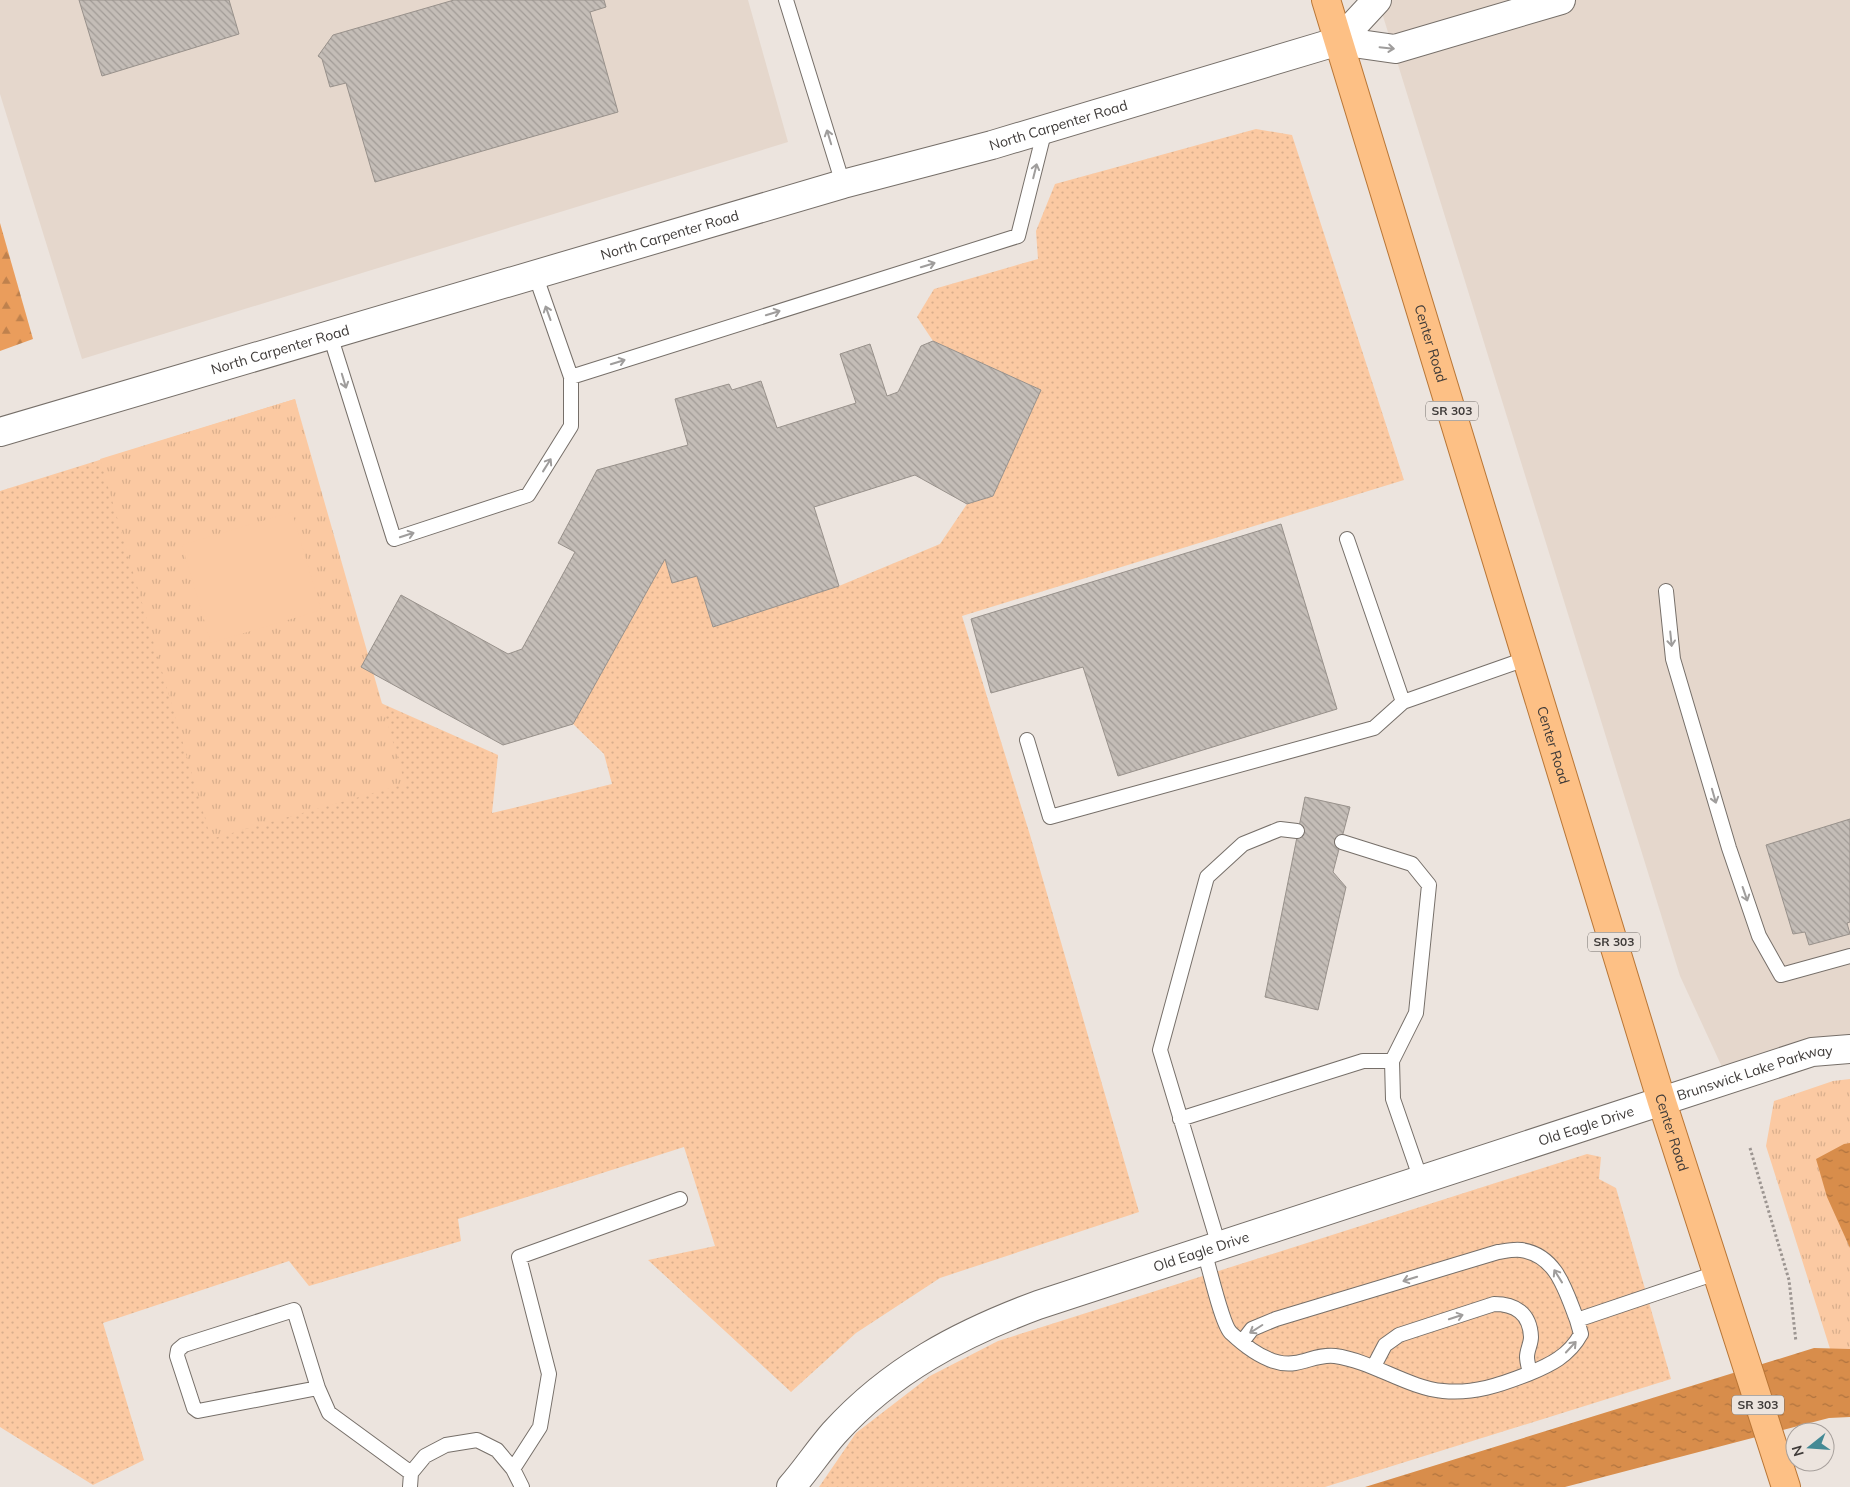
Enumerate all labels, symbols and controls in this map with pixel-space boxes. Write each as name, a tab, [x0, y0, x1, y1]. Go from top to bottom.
one-way arrow	[1379, 43, 1395, 53]
street label: North Carpenter Road	[987, 96, 1130, 154]
one-way arrow	[823, 130, 833, 146]
one-way arrow	[1031, 163, 1040, 179]
street label: North Carpenter Road	[598, 206, 741, 264]
one-way arrow	[919, 259, 935, 269]
street label: Center Road	[1410, 302, 1451, 385]
one-way arrow	[543, 306, 552, 321]
one-way arrow	[764, 308, 780, 318]
street label: North Carpenter Road	[209, 321, 351, 378]
one-way arrow	[609, 357, 625, 366]
one-way arrow	[340, 373, 350, 389]
road number: SR 303	[1426, 402, 1478, 421]
one-way arrow	[542, 458, 552, 472]
one-way arrow	[399, 529, 415, 539]
one-way arrow	[1666, 631, 1676, 647]
street label: Center Road	[1533, 704, 1574, 786]
one-way arrow	[1709, 787, 1719, 803]
one-way arrow	[1741, 885, 1750, 901]
road number: SR 303	[1588, 932, 1640, 952]
street label: Brunswick Lake Parkway	[1674, 1041, 1834, 1105]
street label: Center Road	[1651, 1091, 1693, 1173]
street label: Old Eagle Drive	[1536, 1102, 1636, 1150]
street label: Old Eagle Drive	[1151, 1228, 1251, 1276]
one-way arrow	[1552, 1269, 1563, 1283]
one-way arrow	[1402, 1274, 1418, 1284]
one-way arrow	[1448, 1311, 1464, 1321]
one-way arrow	[1249, 1323, 1263, 1334]
one-way arrow	[1565, 1341, 1577, 1354]
road number: SR 303	[1732, 1396, 1784, 1414]
north arrow	[1785, 1422, 1835, 1472]
text: N	[1787, 1443, 1808, 1458]

